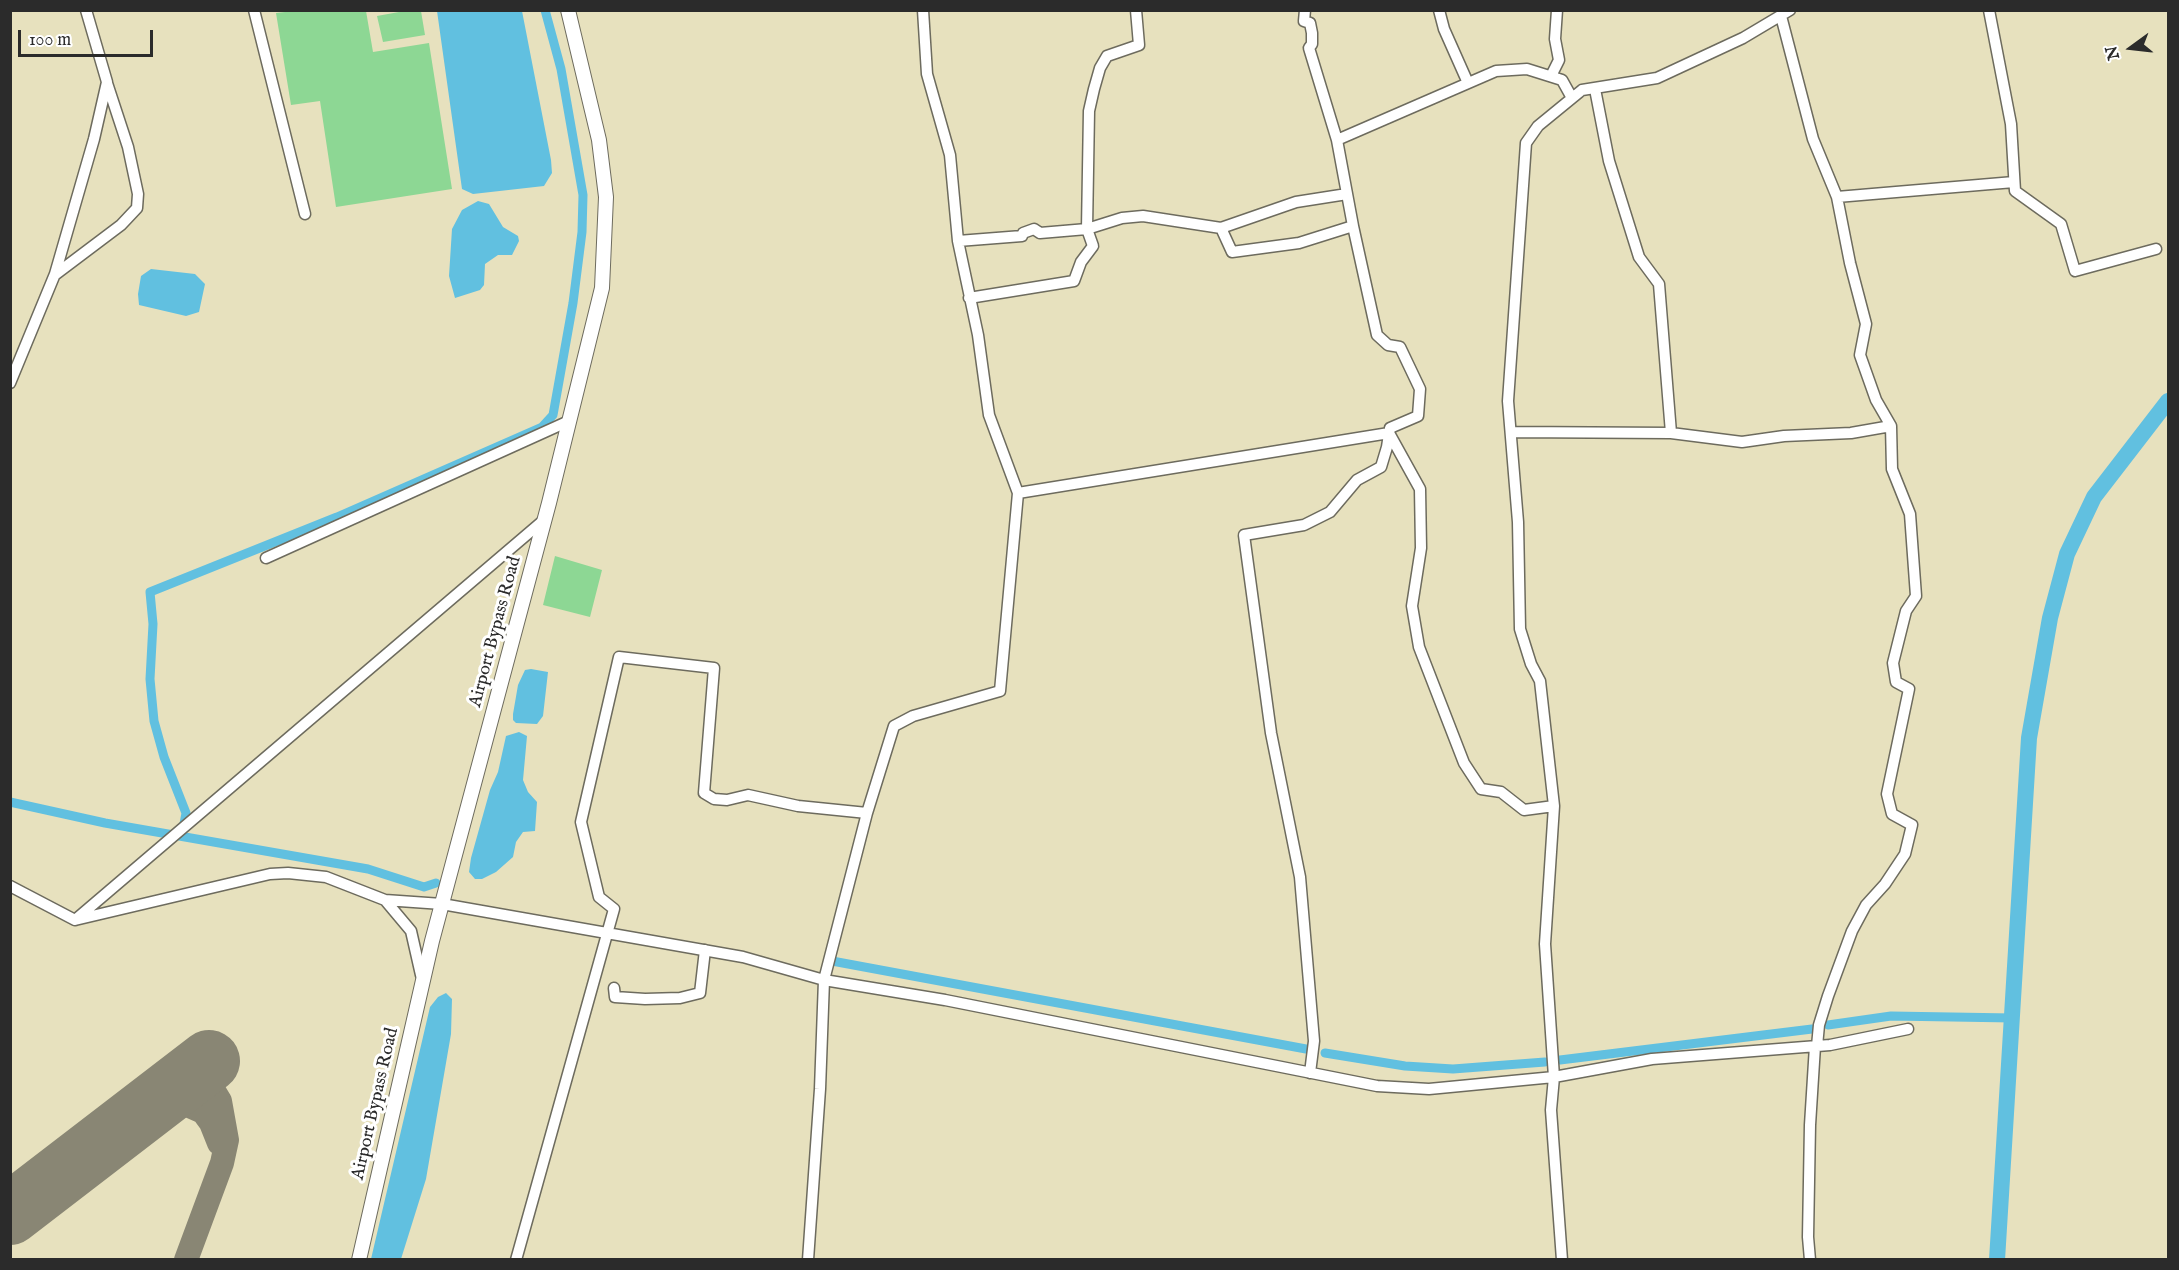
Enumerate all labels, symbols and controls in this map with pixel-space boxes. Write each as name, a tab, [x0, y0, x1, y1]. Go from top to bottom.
scale bar	[21, 18, 156, 56]
north arrow	[2101, 18, 2161, 78]
text: 100 m	[29, 29, 71, 52]
text: N	[2102, 43, 2125, 62]
street label: Airport Bypass Road	[465, 554, 527, 710]
street label: Airport Bypass Road	[348, 1026, 404, 1182]

